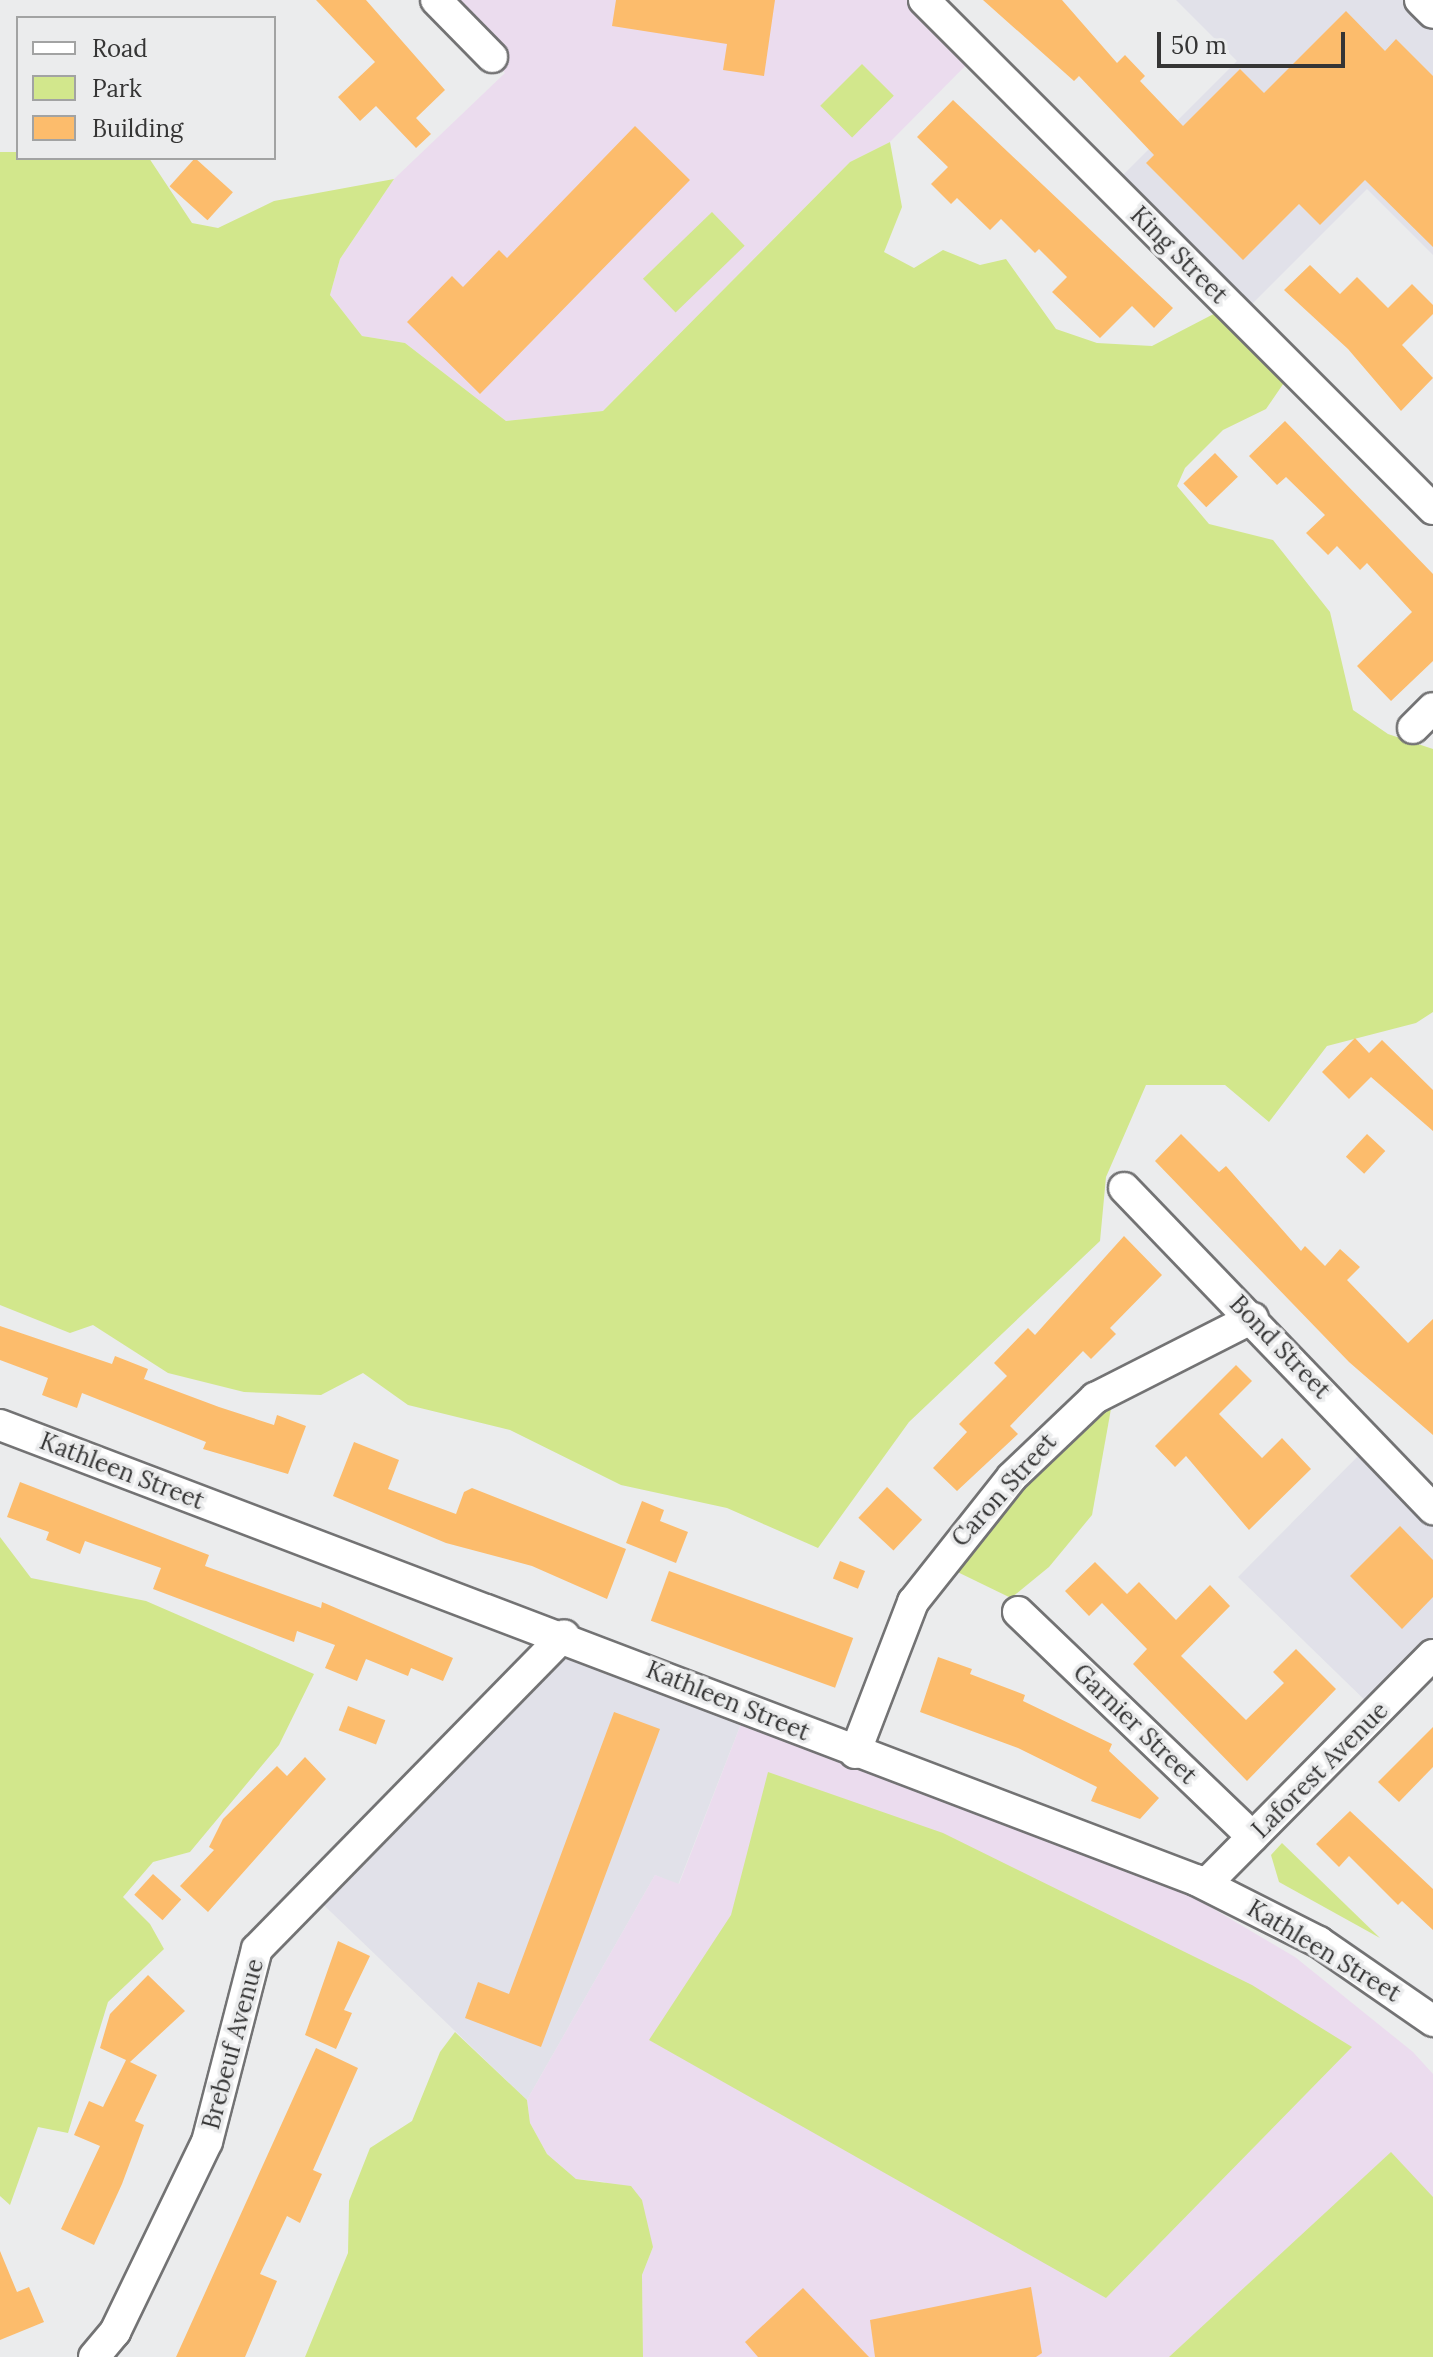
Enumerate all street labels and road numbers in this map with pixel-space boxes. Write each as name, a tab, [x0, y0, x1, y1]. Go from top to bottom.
street label: King Street	[1125, 201, 1233, 309]
street label: Bond Street	[1224, 1289, 1336, 1405]
street label: Kathleen Street	[36, 1426, 208, 1516]
street label: Caron Street	[946, 1427, 1062, 1553]
street label: Kathleen Street	[642, 1655, 814, 1747]
street label: Garnier Street	[1067, 1658, 1203, 1790]
street label: Laforest Avenue	[1246, 1696, 1394, 1844]
street label: Kathleen Street	[1242, 1894, 1406, 2008]
street label: Brebeuf Avenue	[196, 1956, 270, 2132]

